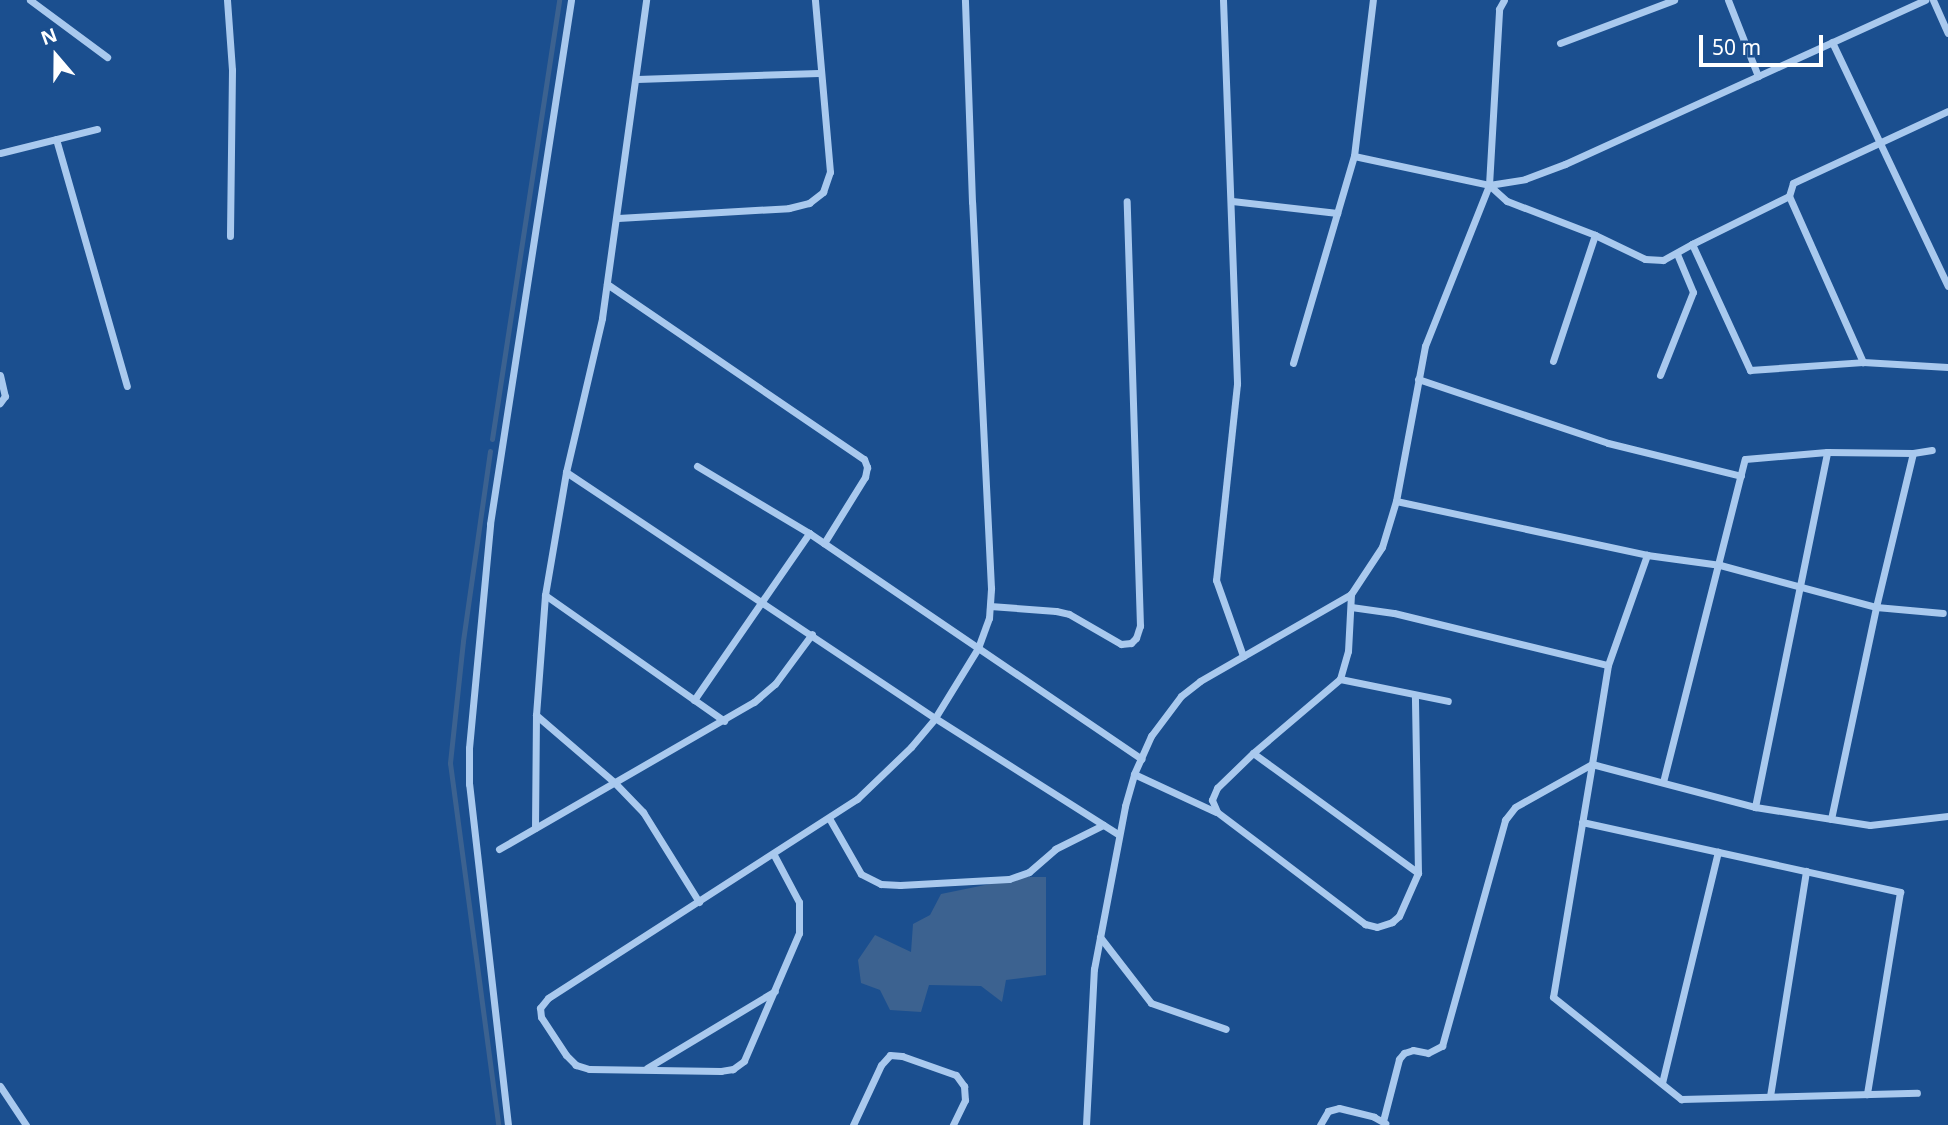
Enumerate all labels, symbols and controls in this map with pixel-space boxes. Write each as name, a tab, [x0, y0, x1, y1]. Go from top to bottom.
north arrow	[21, 21, 91, 91]
text: N	[37, 21, 61, 51]
scale bar	[1703, 21, 1827, 65]
text: 50 m	[1712, 33, 1761, 61]

